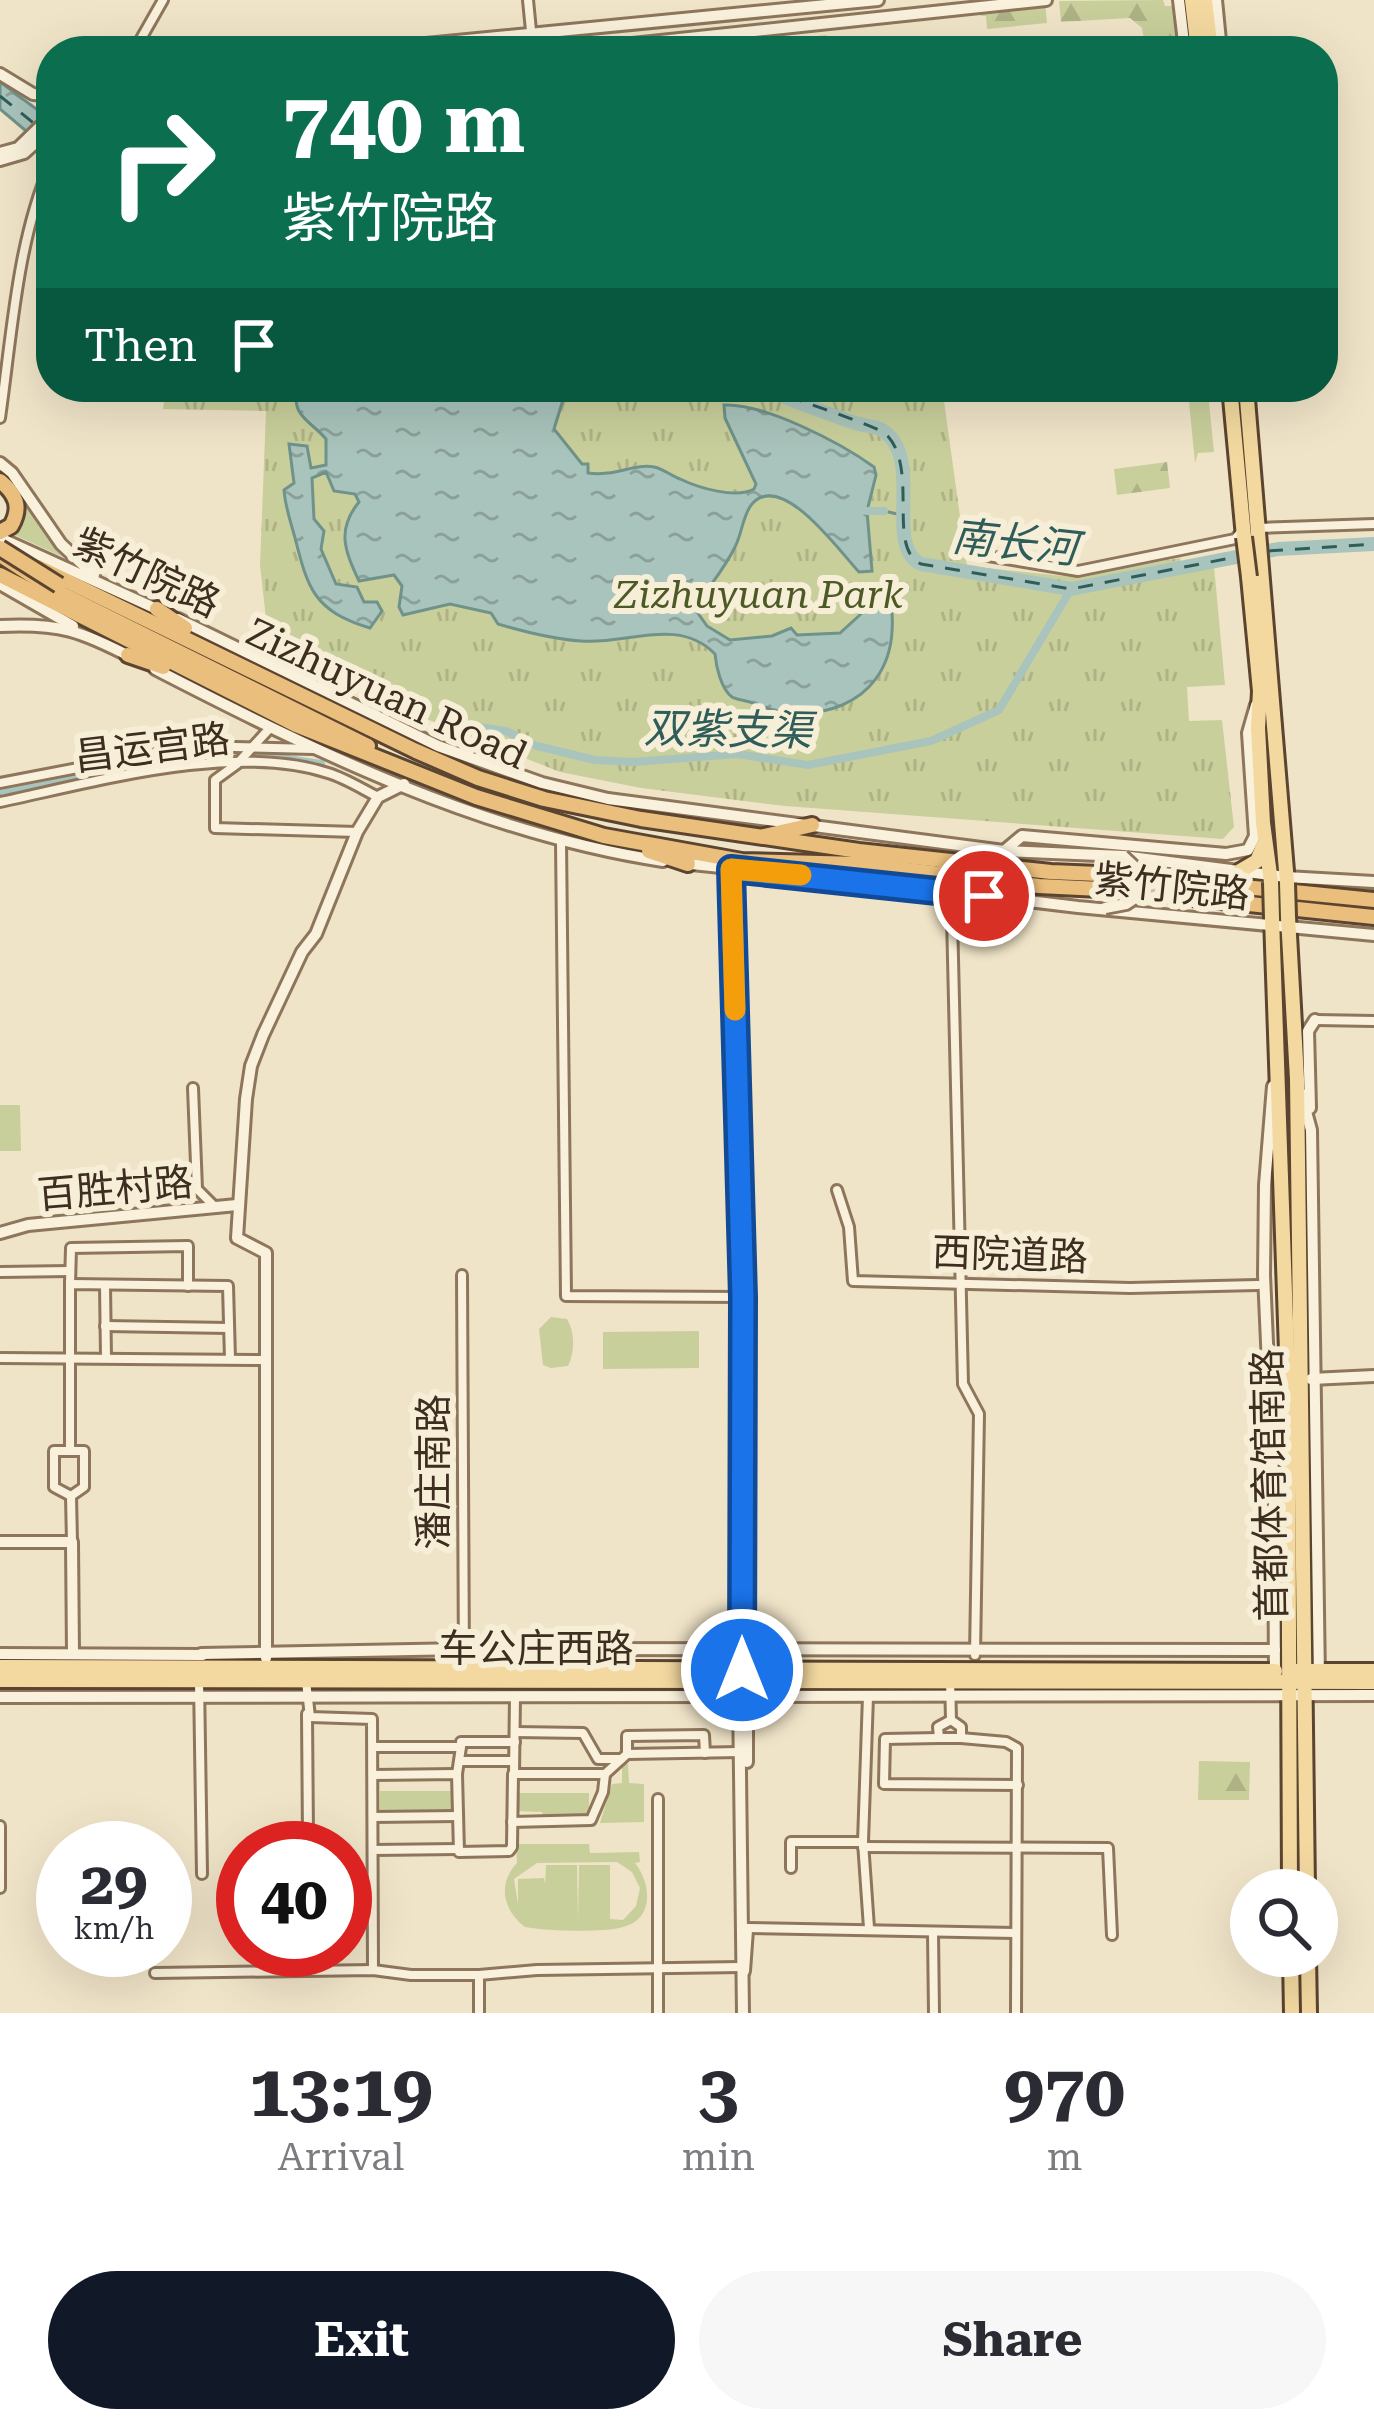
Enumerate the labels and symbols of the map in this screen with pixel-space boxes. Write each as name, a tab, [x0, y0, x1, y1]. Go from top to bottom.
water label: 南长河	[950, 512, 1087, 574]
street label: 紫竹院路	[66, 519, 227, 627]
park label: Zizhuyuan Park	[614, 572, 904, 618]
street label: Zizhuyuan Road	[239, 609, 534, 779]
water label: 双紫支渠	[644, 704, 818, 756]
street label: 昌运宫路	[72, 716, 232, 780]
pin	[933, 845, 1035, 947]
street label: 紫竹院路	[1092, 856, 1252, 918]
street label: 百胜村路	[35, 1159, 195, 1219]
street label: 西院道路	[931, 1229, 1089, 1281]
street label: 首都体育馆南路	[1245, 1348, 1295, 1622]
street label: 潘庄南路	[411, 1394, 457, 1550]
position arrow	[679, 1607, 805, 1733]
street label: 车公庄西路	[438, 1626, 634, 1672]
speed limit sign: 40	[216, 1821, 372, 1977]

